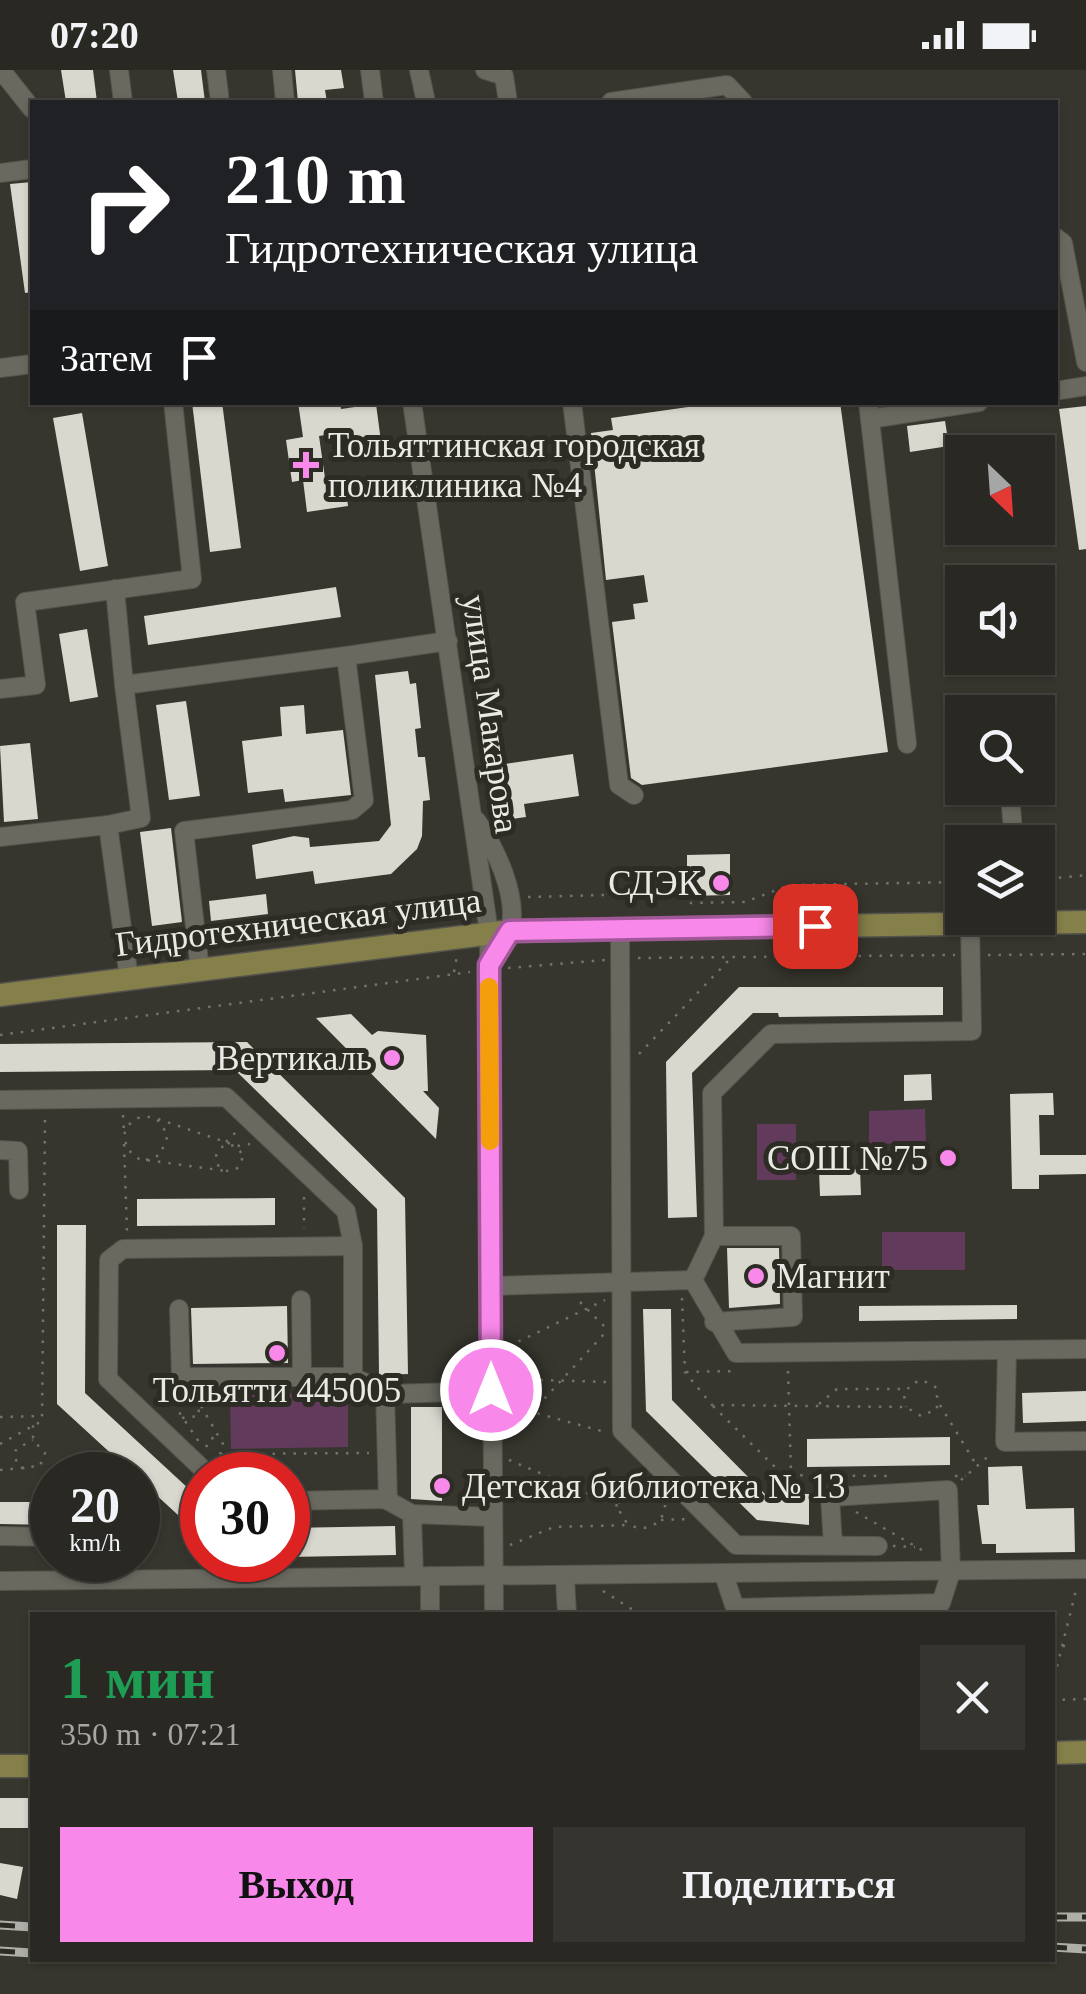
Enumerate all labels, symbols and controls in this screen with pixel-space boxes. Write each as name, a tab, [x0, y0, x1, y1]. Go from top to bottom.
text: 07:20	[50, 14, 139, 56]
icon: right	[60, 140, 190, 270]
text: 210 m	[225, 141, 406, 218]
text: Гидротехническая улица	[225, 223, 698, 273]
icon: arrive	[172, 330, 227, 385]
text: Затем	[60, 337, 152, 379]
place label: Тольяттинская городская поликлиника №4	[328, 426, 700, 505]
north arrow	[945, 435, 1055, 545]
map controls	[945, 435, 1055, 935]
marker: Тольяттинская городская поликлиника №4	[293, 452, 319, 478]
button: sound	[945, 565, 1055, 675]
street label: улица Макарова	[454, 592, 527, 836]
button: search	[945, 695, 1055, 805]
button: layers	[945, 825, 1055, 935]
place label: СДЭК	[608, 864, 702, 903]
marker: СДЭК	[710, 872, 732, 894]
street label: Гидротехническая улица	[113, 881, 484, 964]
pin	[773, 884, 858, 969]
icon: arrive	[788, 899, 843, 954]
place label: Вертикаль	[216, 1039, 372, 1078]
marker: Вертикаль	[381, 1047, 403, 1069]
place label: СОШ №75	[767, 1139, 928, 1178]
marker: СОШ №75	[937, 1147, 959, 1169]
place label: Магнит	[776, 1257, 890, 1296]
marker: Магнит	[745, 1265, 767, 1287]
position arrow	[439, 1338, 543, 1442]
marker: Тольятти 445005	[266, 1342, 288, 1364]
place label: Тольятти 445005	[153, 1371, 401, 1410]
speed limit sign: 30	[180, 1452, 310, 1582]
place label: Детская библиотека № 13	[462, 1467, 845, 1506]
marker: Детская библиотека № 13	[431, 1475, 453, 1497]
text: 20	[70, 1477, 120, 1533]
text: km/h	[69, 1529, 121, 1556]
text: 1 мин	[60, 1645, 215, 1711]
button: close	[920, 1645, 1025, 1750]
text: 350 m · 07:21	[60, 1716, 240, 1752]
button: Выход	[60, 1827, 533, 1942]
button: Поделиться	[553, 1827, 1025, 1942]

